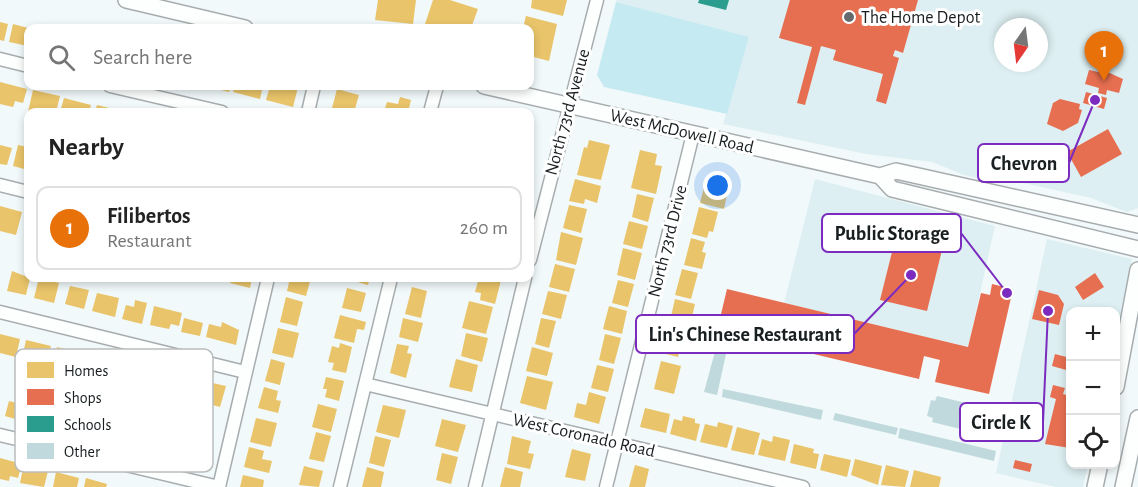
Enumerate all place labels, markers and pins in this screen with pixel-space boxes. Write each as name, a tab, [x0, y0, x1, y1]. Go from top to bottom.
place label: The Home Depot	[861, 9, 980, 27]
marker: The Home Depot	[842, 10, 856, 24]
pin: 1	[1084, 32, 1124, 81]
callout: Chevron	[978, 144, 1069, 182]
callout: Public Storage	[822, 214, 961, 252]
callout: Lin's Chinese Restaurant	[636, 315, 854, 353]
callout: Circle K	[960, 403, 1043, 441]

